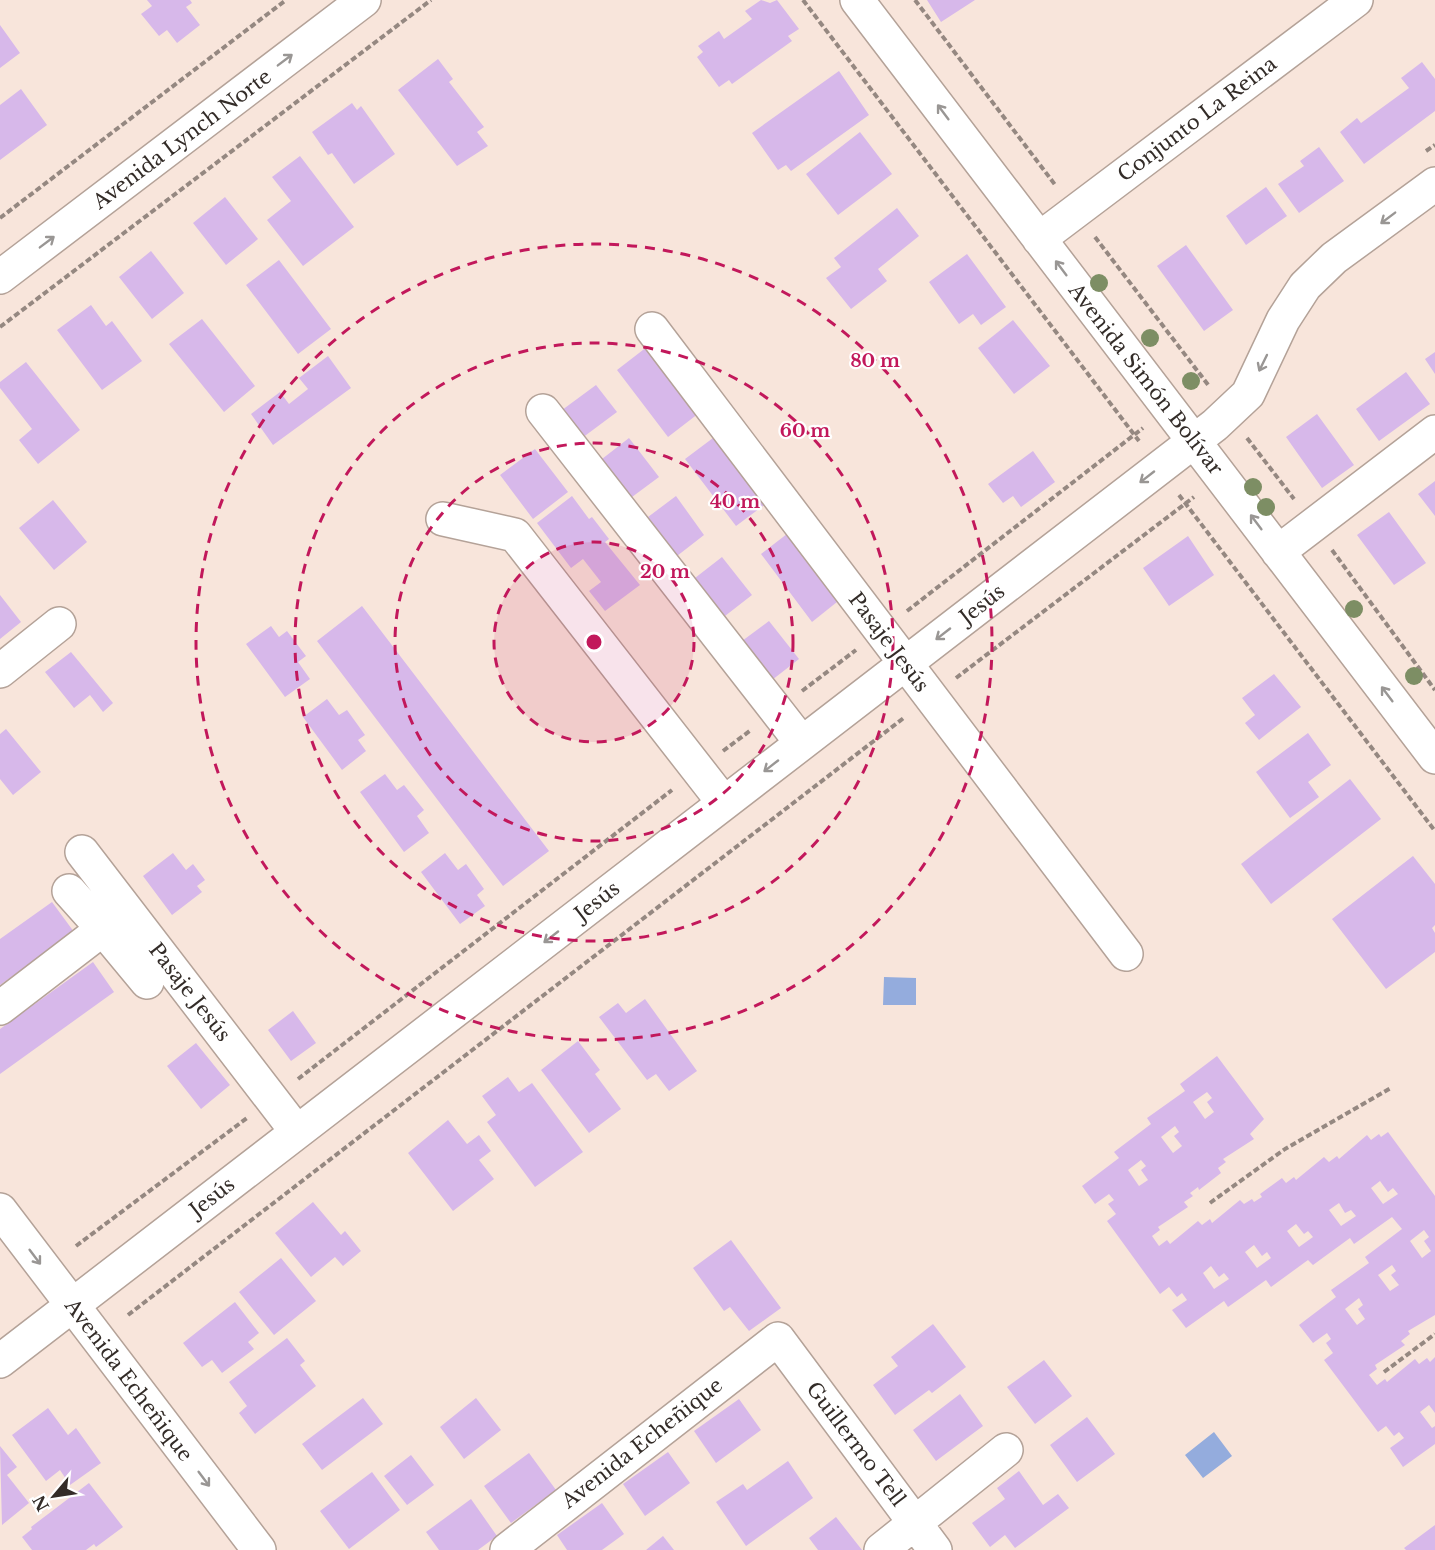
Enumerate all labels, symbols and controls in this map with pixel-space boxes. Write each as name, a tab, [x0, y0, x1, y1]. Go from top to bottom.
street label: Conjunto La Reina	[1113, 51, 1282, 186]
one-way arrow	[277, 54, 293, 67]
street label: Avenida Lynch Norte	[87, 64, 276, 215]
one-way arrow	[936, 105, 949, 121]
one-way arrow	[1380, 212, 1396, 225]
one-way arrow	[38, 236, 54, 248]
one-way arrow	[1054, 260, 1067, 276]
street label: Avenida Simón Bolívar	[1063, 278, 1228, 480]
text: 80 m	[850, 350, 900, 372]
one-way arrow	[1257, 353, 1269, 371]
text: 60 m	[780, 420, 830, 442]
one-way arrow	[1139, 470, 1155, 483]
text: 40 m	[710, 491, 760, 513]
one-way arrow	[1250, 515, 1262, 531]
text: 20 m	[640, 561, 690, 583]
street label: Jesús	[952, 579, 1009, 631]
street label: Pasaje Jesús	[844, 587, 934, 697]
one-way arrow	[935, 628, 951, 641]
centre of rings	[584, 632, 604, 652]
one-way arrow	[1380, 687, 1393, 703]
one-way arrow	[764, 759, 780, 772]
street label: Jesús	[567, 876, 624, 928]
one-way arrow	[543, 930, 559, 943]
street label: Pasaje Jesús	[144, 938, 236, 1046]
street label: Jesús	[182, 1172, 239, 1224]
one-way arrow	[29, 1248, 42, 1264]
street label: Avenida Echeñique	[59, 1293, 198, 1466]
street label: Avenida Echeñique	[556, 1373, 727, 1514]
street label: Guillermo Tell	[801, 1377, 911, 1511]
north arrow	[24, 1466, 84, 1526]
one-way arrow	[198, 1470, 211, 1486]
text: N	[28, 1492, 53, 1515]

